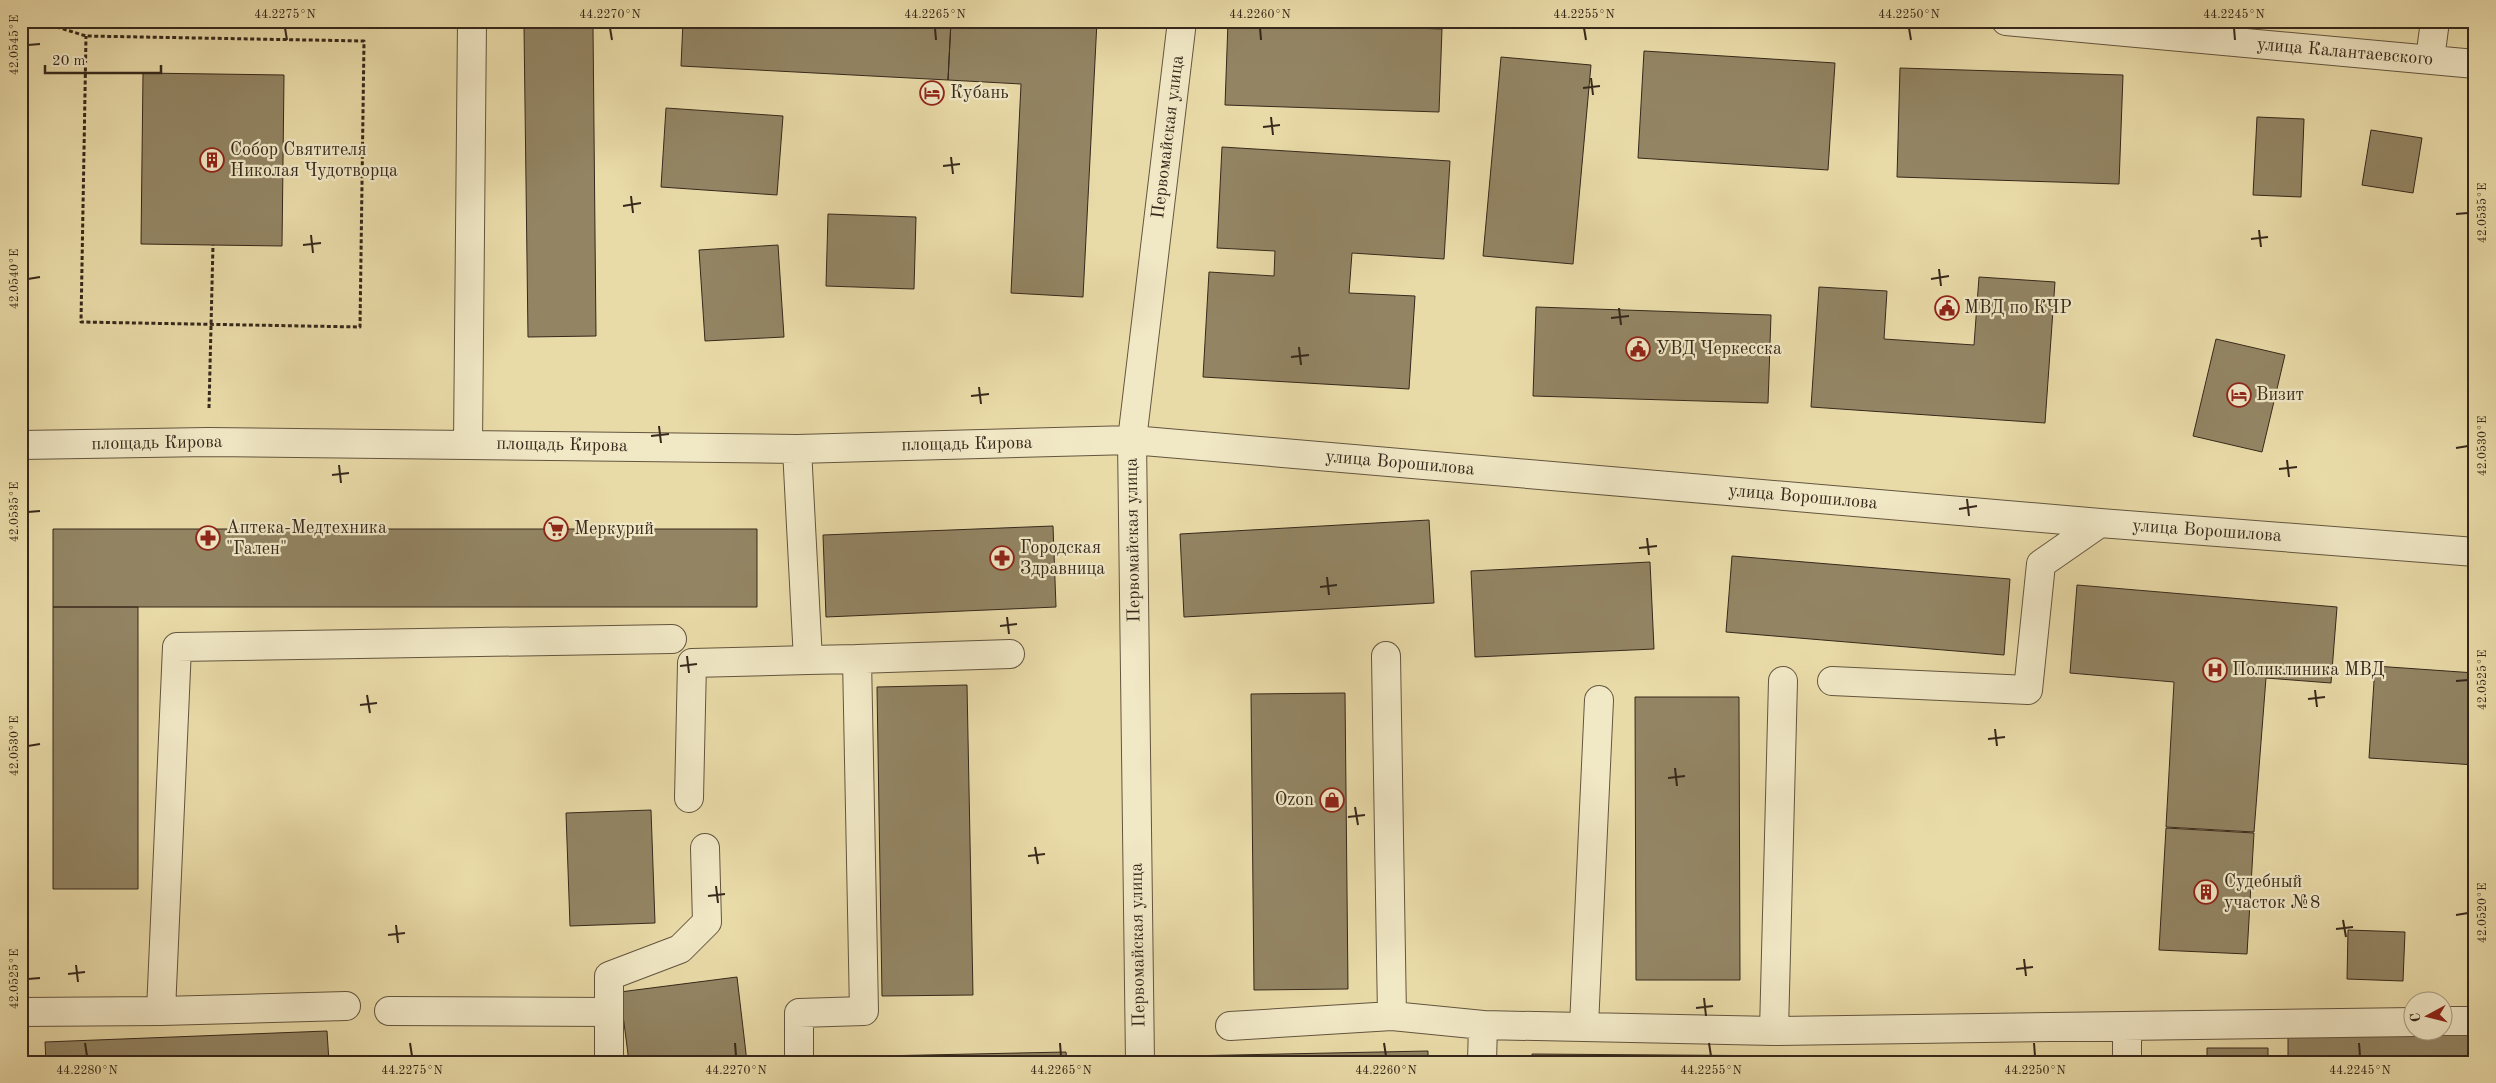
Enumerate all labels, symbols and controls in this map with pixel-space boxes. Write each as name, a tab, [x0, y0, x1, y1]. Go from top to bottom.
text: 44.2275°N	[254, 8, 316, 21]
text: 44.2265°N	[904, 8, 966, 21]
text: 44.2255°N	[1553, 8, 1615, 21]
text: 44.2250°N	[1878, 8, 1940, 21]
text: 44.2245°N	[2203, 8, 2265, 21]
text: 44.2270°N	[579, 9, 641, 21]
text: 44.2260°N	[1229, 9, 1291, 21]
text: 42.0545°E	[8, 15, 21, 75]
street label: улица Калантаевского	[2256, 35, 2434, 69]
scale bar	[45, 42, 161, 74]
text: 20 m	[52, 54, 86, 69]
street label: Первомайская улица	[1149, 54, 1187, 220]
hotel icon: Кубань	[919, 80, 945, 106]
place label: Кубань	[950, 84, 1009, 102]
place label: Собор Святителя Николая Чудотворца	[230, 141, 398, 180]
building icon: Собор Святителя Николая Чудотворца	[199, 147, 225, 173]
text: 42.0535°E	[2476, 183, 2489, 243]
text: 42.0540°E	[8, 249, 21, 309]
public building icon: МВД по КЧР	[1934, 295, 1960, 321]
place label: МВД по КЧР	[1964, 299, 2072, 317]
public building icon: УВД Черкесска	[1625, 336, 1651, 362]
place label: УВД Черкесска	[1656, 340, 1782, 358]
hotel icon: Визит	[2226, 382, 2252, 408]
place label: Визит	[2256, 386, 2304, 404]
text: 42.0530°E	[2476, 416, 2489, 476]
street label: площадь Кирова	[91, 433, 223, 453]
street label: площадь Кирова	[901, 434, 1033, 454]
street label: площадь Кирова	[496, 435, 628, 455]
street label: улица Ворошилова	[1325, 448, 1475, 478]
street label: Первомайская улица	[1123, 457, 1143, 622]
text: 42.0535°E	[8, 482, 21, 542]
street label: улица Ворошилова	[1728, 482, 1878, 512]
supermarket icon: Меркурий	[543, 516, 569, 542]
street label: улица Ворошилова	[2132, 517, 2282, 545]
place label: Аптека-Медтехника "Гален"	[226, 519, 387, 558]
place label: Меркурий	[574, 520, 654, 538]
pharmacy icon: Аптека-Медтехника "Гален"	[195, 525, 221, 551]
place label: Городская Здравница	[1020, 539, 1105, 578]
pharmacy icon: Городская Здравница	[989, 545, 1015, 571]
text: 42.0525°E	[2476, 650, 2489, 710]
hospital icon: Поликлиника МВД	[2202, 657, 2228, 683]
place label: Поликлиника МВД	[2232, 661, 2385, 679]
text: 42.0530°E	[8, 716, 21, 776]
shop icon: Ozon	[1319, 787, 1345, 813]
place label: Ozon	[1275, 791, 1314, 809]
street label: Первомайская улица	[1128, 862, 1148, 1027]
place label: Судебный участок №8	[2224, 873, 2320, 912]
building icon: Судебный участок №8	[2193, 879, 2219, 905]
text: 42.0520°E	[2476, 883, 2489, 943]
text: 42.0525°E	[8, 949, 21, 1009]
north arrow	[2404, 990, 2454, 1040]
text: С	[2409, 1012, 2424, 1023]
text: 44.2275°N	[381, 1064, 443, 1077]
text: 44.2265°N	[1030, 1064, 1092, 1077]
text: 44.2255°N	[1680, 1064, 1742, 1077]
text: 44.2250°N	[2004, 1064, 2066, 1077]
text: 44.2245°N	[2329, 1064, 2391, 1077]
text: 44.2280°N	[56, 1065, 118, 1077]
text: 44.2270°N	[705, 1065, 767, 1077]
text: 44.2260°N	[1355, 1065, 1417, 1077]

